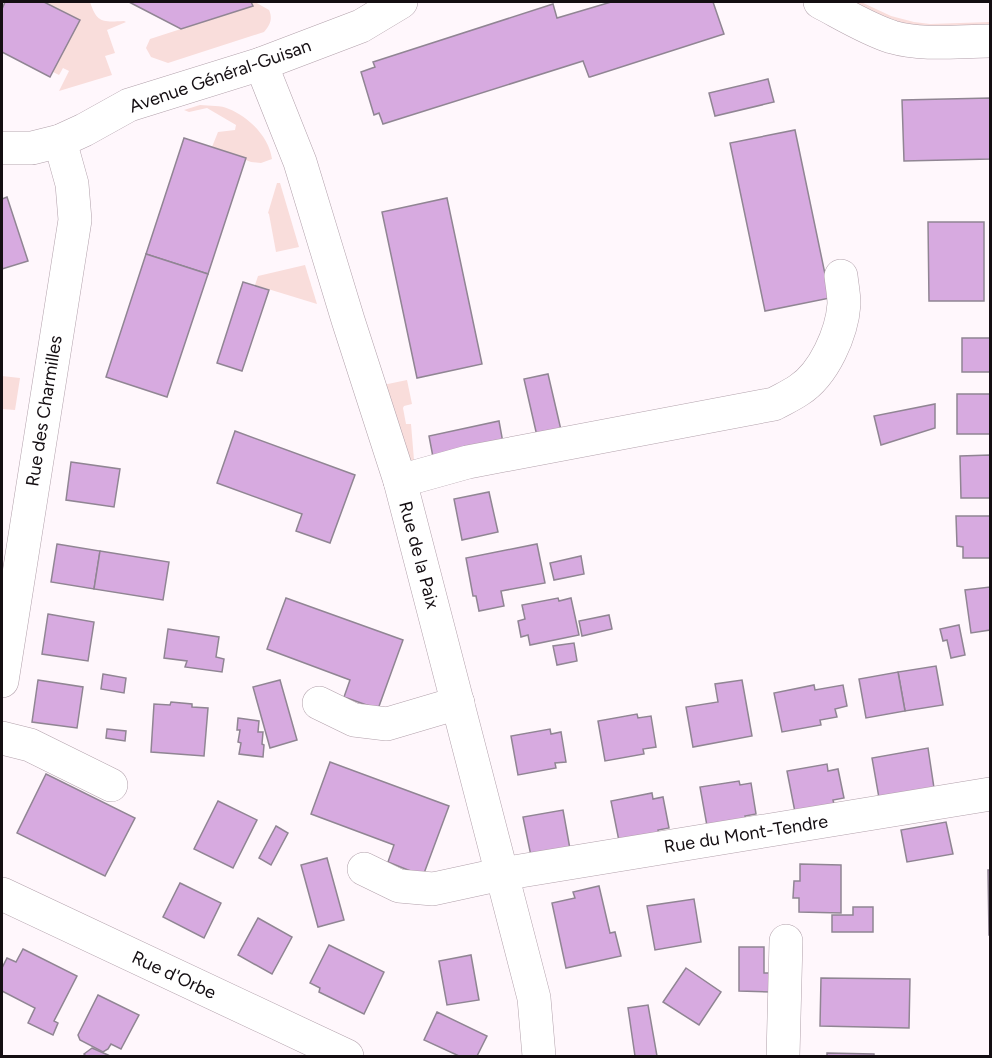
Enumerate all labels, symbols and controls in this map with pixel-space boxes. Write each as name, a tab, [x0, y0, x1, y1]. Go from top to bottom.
street label: Avenue Général-Guisan	[126, 35, 314, 117]
street label: Rue des Charmilles	[21, 334, 67, 488]
street label: Rue de la Paix	[394, 499, 444, 611]
street label: Rue du Mont-Tendre	[662, 810, 830, 858]
street label: Rue d'Orbe	[128, 946, 220, 1004]

